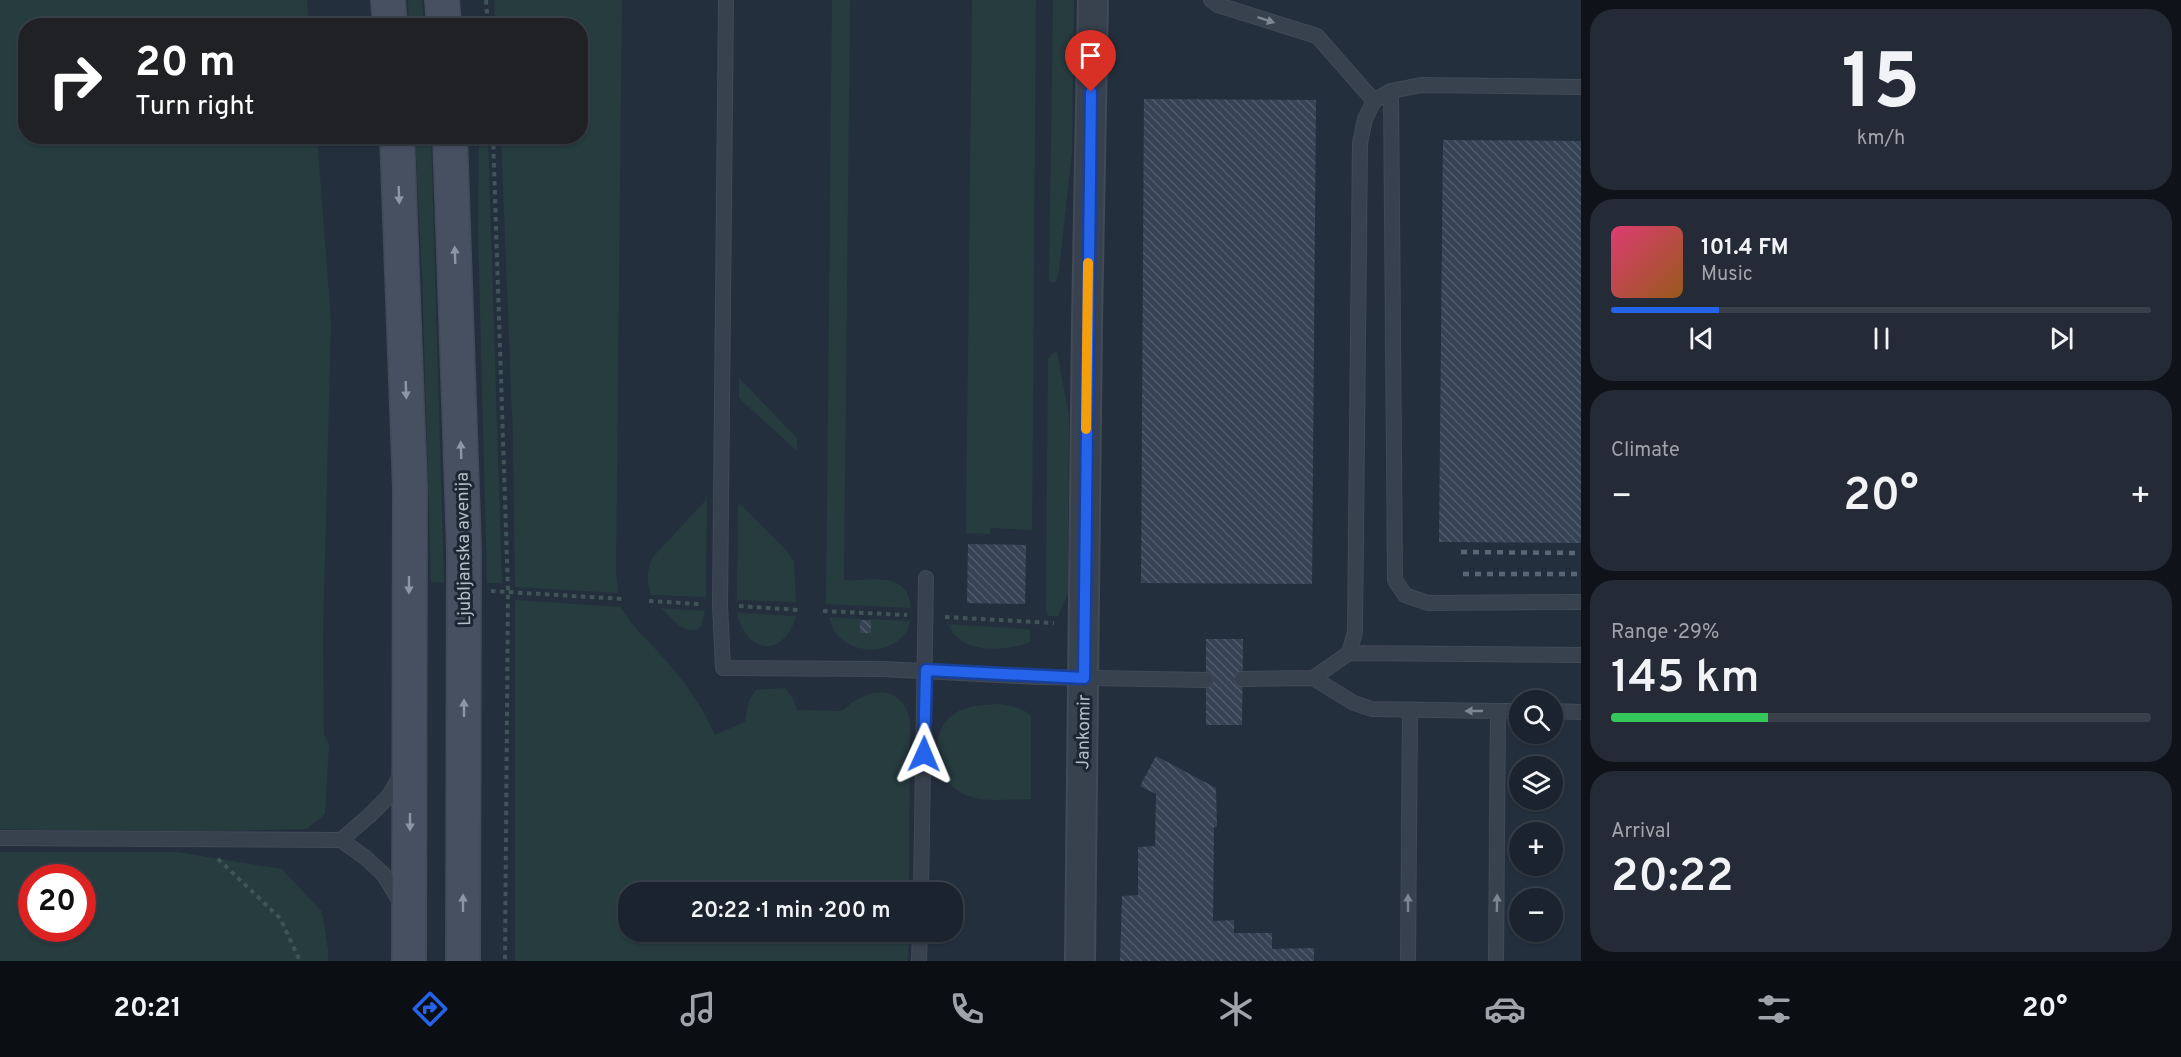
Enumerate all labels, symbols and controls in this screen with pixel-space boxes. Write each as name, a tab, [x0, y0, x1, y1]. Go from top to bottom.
one-way arrow	[1257, 15, 1275, 25]
pin	[1065, 30, 1116, 92]
text: 15	[1842, 37, 1920, 136]
text: 20 m	[135, 38, 236, 91]
icon: arrive	[1074, 39, 1107, 72]
icon: right	[36, 42, 114, 120]
text: Turn right	[135, 90, 254, 124]
text: km/h	[1857, 126, 1905, 152]
one-way arrow	[395, 185, 404, 204]
text: 101.4 FM	[1701, 235, 1789, 262]
one-way arrow	[451, 245, 460, 264]
text: Music	[1701, 262, 1753, 288]
icon: previous	[1685, 322, 1718, 355]
icon: pause	[1865, 322, 1898, 355]
icon: next	[2045, 322, 2078, 355]
one-way arrow	[402, 380, 411, 399]
text: Climate	[1611, 438, 1680, 464]
one-way arrow	[456, 440, 466, 459]
text: 20°	[1843, 469, 1919, 526]
street label: Ljubljanska avenija	[452, 472, 477, 626]
text: −	[1611, 477, 1632, 519]
text: +	[2130, 477, 2151, 519]
one-way arrow	[405, 575, 414, 594]
text: Range · 29%	[1611, 620, 1719, 646]
text: 145 km	[1611, 651, 1759, 708]
map controls	[1509, 690, 1563, 942]
button: search	[1509, 690, 1563, 744]
street label: Jankomir	[1072, 694, 1097, 770]
one-way arrow	[459, 698, 469, 717]
one-way arrow	[1465, 706, 1484, 716]
position arrow	[892, 722, 956, 786]
button: layers	[1509, 756, 1563, 810]
one-way arrow	[405, 812, 415, 831]
text: Arrival	[1611, 819, 1671, 845]
button: +	[1509, 822, 1563, 876]
text: 20:22	[1611, 850, 1734, 907]
speed limit sign: 20	[18, 864, 96, 942]
button: −	[1509, 888, 1563, 942]
one-way arrow	[458, 893, 468, 912]
one-way arrow	[1403, 893, 1413, 912]
one-way arrow	[1492, 893, 1502, 912]
text: 20:22 · 1 min · 200 m	[691, 898, 890, 925]
icon: directions	[409, 988, 451, 1030]
icon: music	[677, 988, 719, 1030]
icon: phone	[946, 988, 988, 1030]
icon: climate	[1215, 988, 1257, 1030]
icon: car	[1484, 988, 1526, 1030]
icon: filters	[1753, 988, 1795, 1030]
text: 20:21	[113, 992, 182, 1026]
text: 20°	[2022, 992, 2067, 1026]

